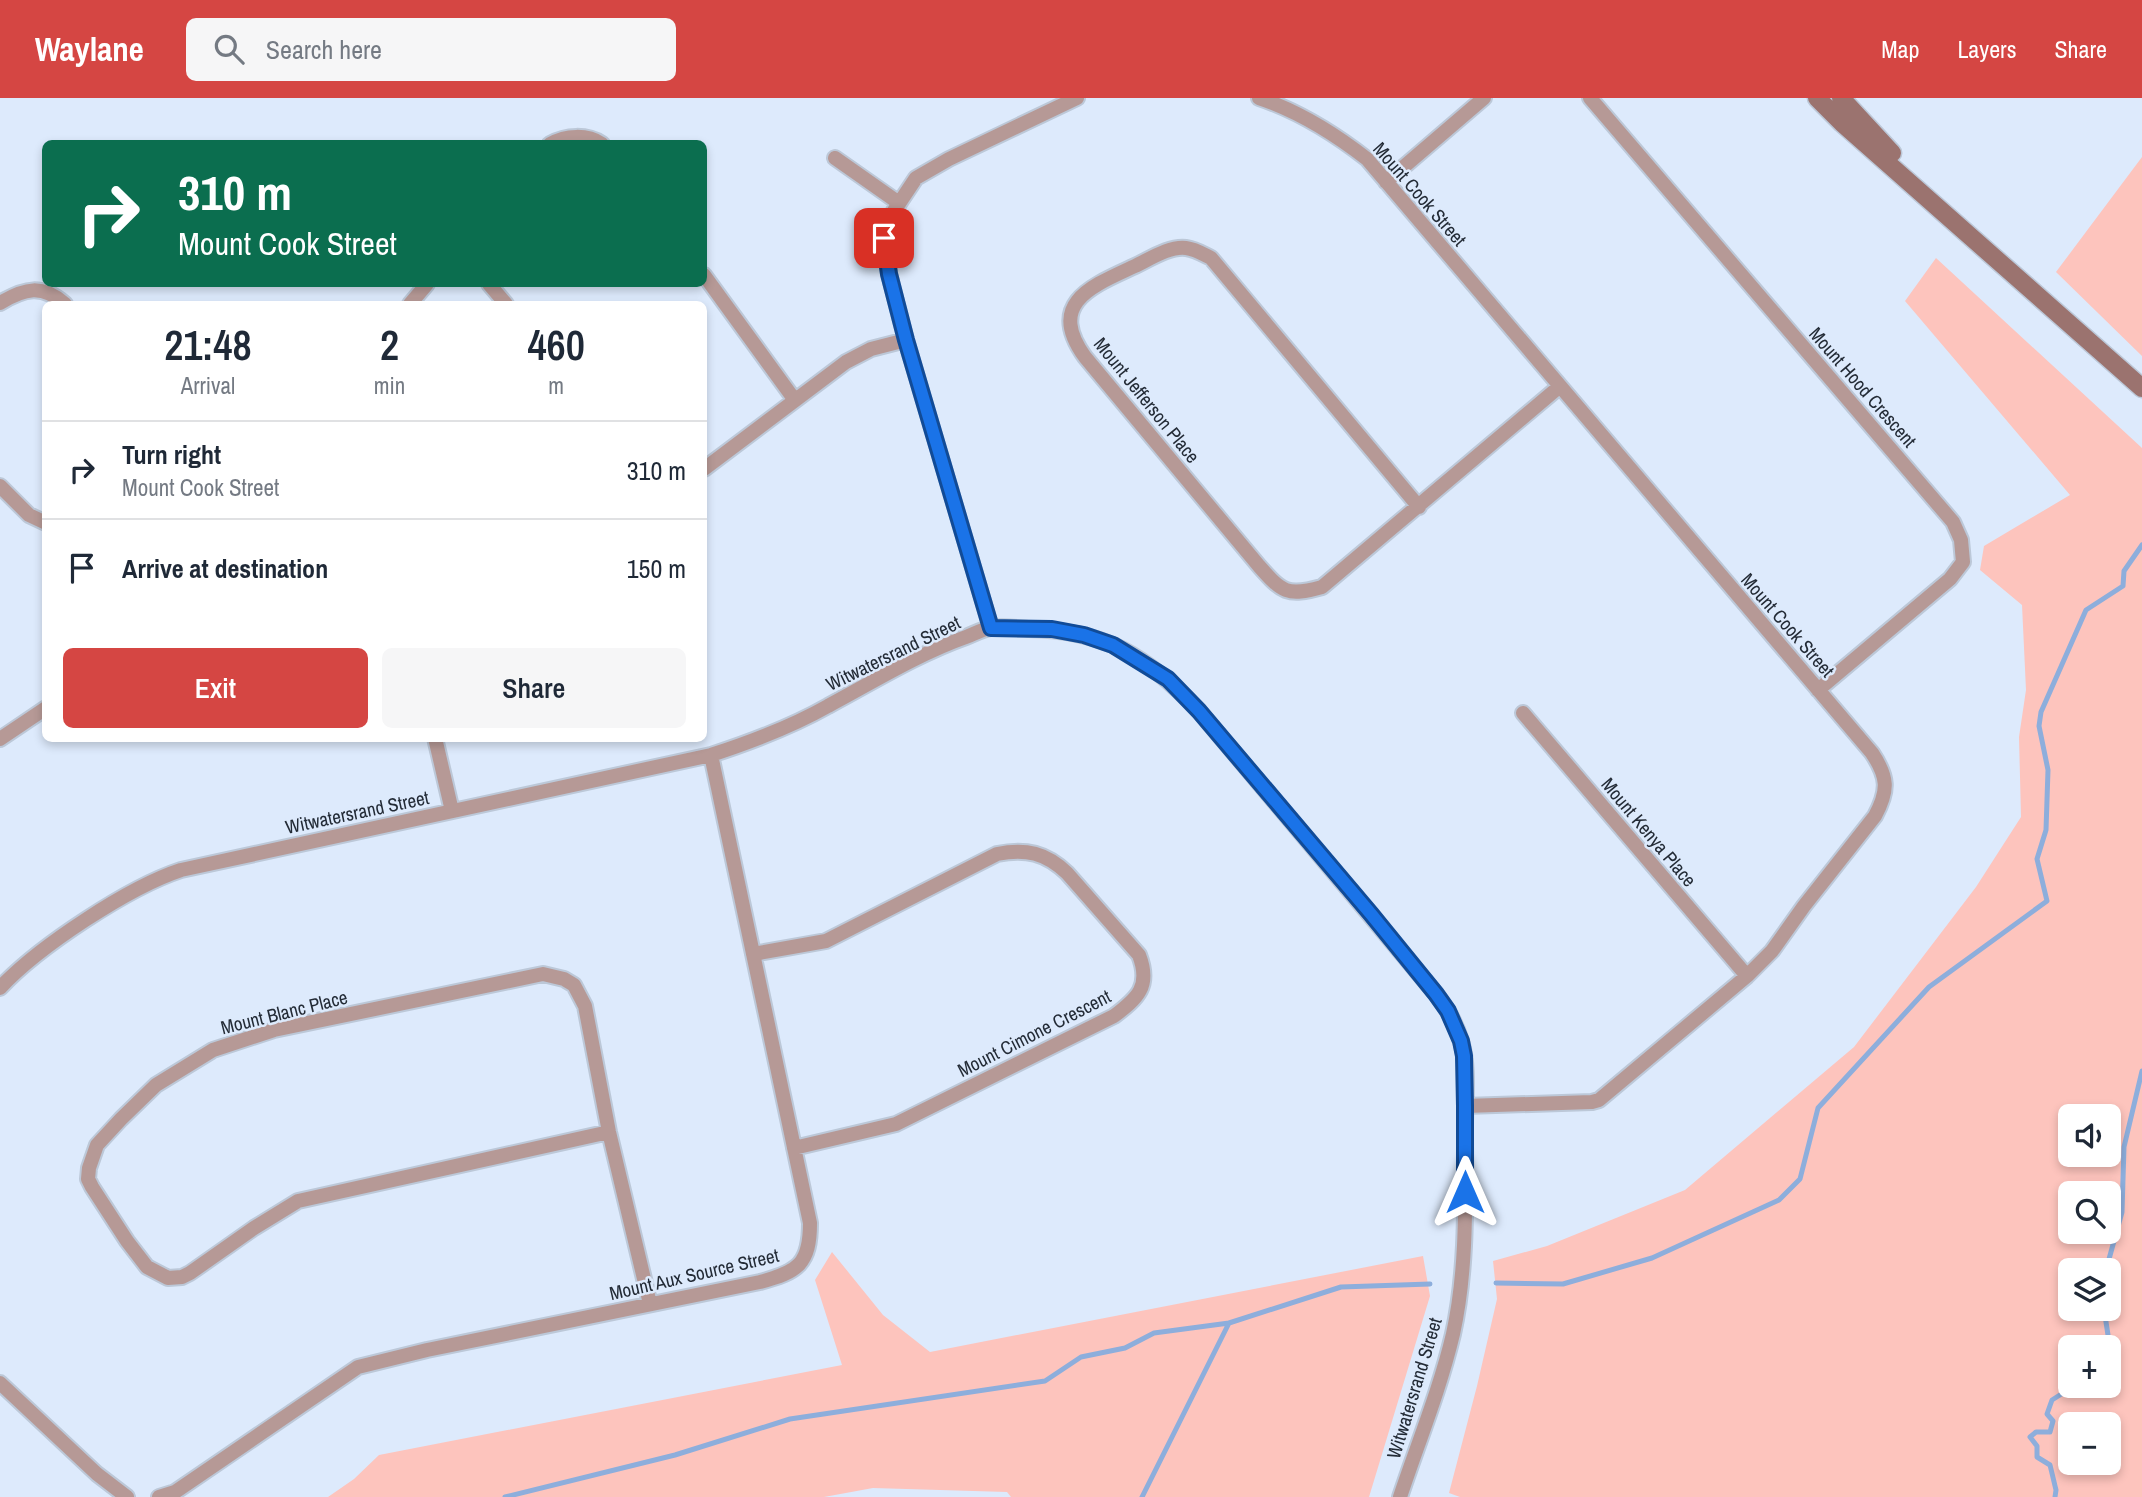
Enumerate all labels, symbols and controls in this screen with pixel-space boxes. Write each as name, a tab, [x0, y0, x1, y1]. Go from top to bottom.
search box	[186, 18, 676, 81]
text: Waylane	[35, 27, 144, 71]
icon: search	[210, 30, 248, 68]
text: Search here	[266, 32, 382, 67]
text: Map	[1881, 33, 1919, 65]
text: Layers	[1957, 33, 2016, 65]
text: Share	[2054, 33, 2107, 65]
street label: Mount Cook Street	[1368, 136, 1473, 252]
text: 310 m	[178, 159, 292, 225]
icon: right	[63, 168, 154, 259]
pin	[854, 208, 914, 268]
icon: arrive	[865, 219, 903, 257]
text: Mount Cook Street	[178, 222, 397, 265]
text: 21:48	[164, 317, 252, 373]
text: 2	[380, 317, 399, 373]
text: 460	[527, 317, 585, 373]
street label: Mount Hood Crescent	[1803, 321, 1923, 453]
street label: Mount Jefferson Place	[1088, 332, 1206, 468]
text: Arrival	[181, 370, 235, 401]
text: min	[374, 370, 405, 401]
text: m	[548, 370, 564, 401]
text: Turn right	[122, 437, 221, 472]
icon: right	[63, 451, 101, 489]
text: 310 m	[627, 453, 686, 488]
text: Mount Cook Street	[122, 472, 279, 503]
icon: arrive	[63, 549, 101, 587]
text: Arrive at destination	[122, 551, 328, 586]
text: 150 m	[627, 551, 686, 586]
street label: Mount Cook Street	[1736, 567, 1841, 683]
street label: Witwatersrand Street	[822, 609, 965, 697]
button: Exit	[63, 648, 368, 728]
button: Share	[382, 648, 686, 728]
street label: Mount Kenya Place	[1596, 772, 1702, 892]
street label: Witwatersrand Street	[283, 784, 432, 840]
street label: Mount Cimone Crescent	[953, 983, 1116, 1083]
street label: Mount Blanc Place	[218, 984, 350, 1040]
map controls	[2058, 1104, 2121, 1475]
button: sound	[2058, 1104, 2121, 1167]
position arrow	[1428, 1155, 1502, 1229]
button: search	[2058, 1181, 2121, 1244]
street label: Mount Aux Source Street	[607, 1242, 782, 1306]
button: layers	[2058, 1258, 2121, 1321]
street label: Witwatersrand Street	[1380, 1314, 1448, 1462]
button: +	[2058, 1335, 2121, 1398]
button: −	[2058, 1412, 2121, 1475]

